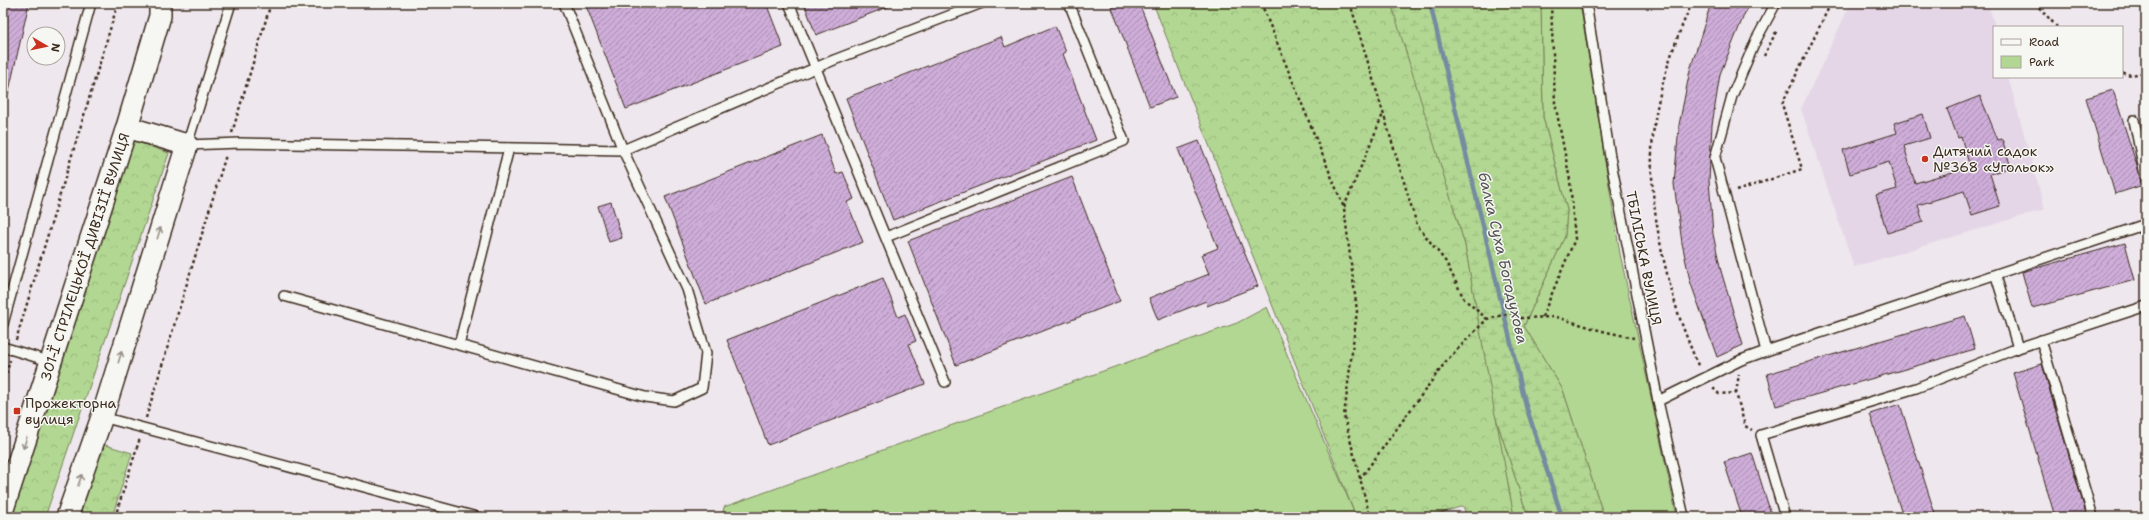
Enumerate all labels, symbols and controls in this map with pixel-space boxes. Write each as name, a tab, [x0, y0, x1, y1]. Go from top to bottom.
north arrow	[26, 26, 66, 66]
legend	[1993, 26, 2123, 78]
text: Road	[2029, 34, 2060, 50]
text: N	[47, 42, 63, 53]
text: Park	[2029, 54, 2055, 70]
street label: 301-Ї СТРІЛЕЦЬКОЇ ДИВІЗІЇ ВУЛИЦЯ	[36, 130, 134, 383]
place label: Дитячий садок №368 «Угольок»	[1933, 142, 2054, 176]
marker: Дитячий садок №368 «Угольок»	[1920, 154, 1930, 164]
water label: балка Суха Богодухова	[1473, 170, 1533, 346]
street label: ТБІЛІСЬКА ВУЛИЦЯ	[1622, 189, 1666, 327]
one-way arrow	[156, 227, 164, 239]
one-way arrow	[117, 350, 124, 363]
place label: Прожекторна вулиця	[25, 394, 117, 428]
marker: Прожекторна вулиця	[12, 406, 22, 416]
one-way arrow	[20, 437, 28, 449]
one-way arrow	[76, 475, 84, 487]

